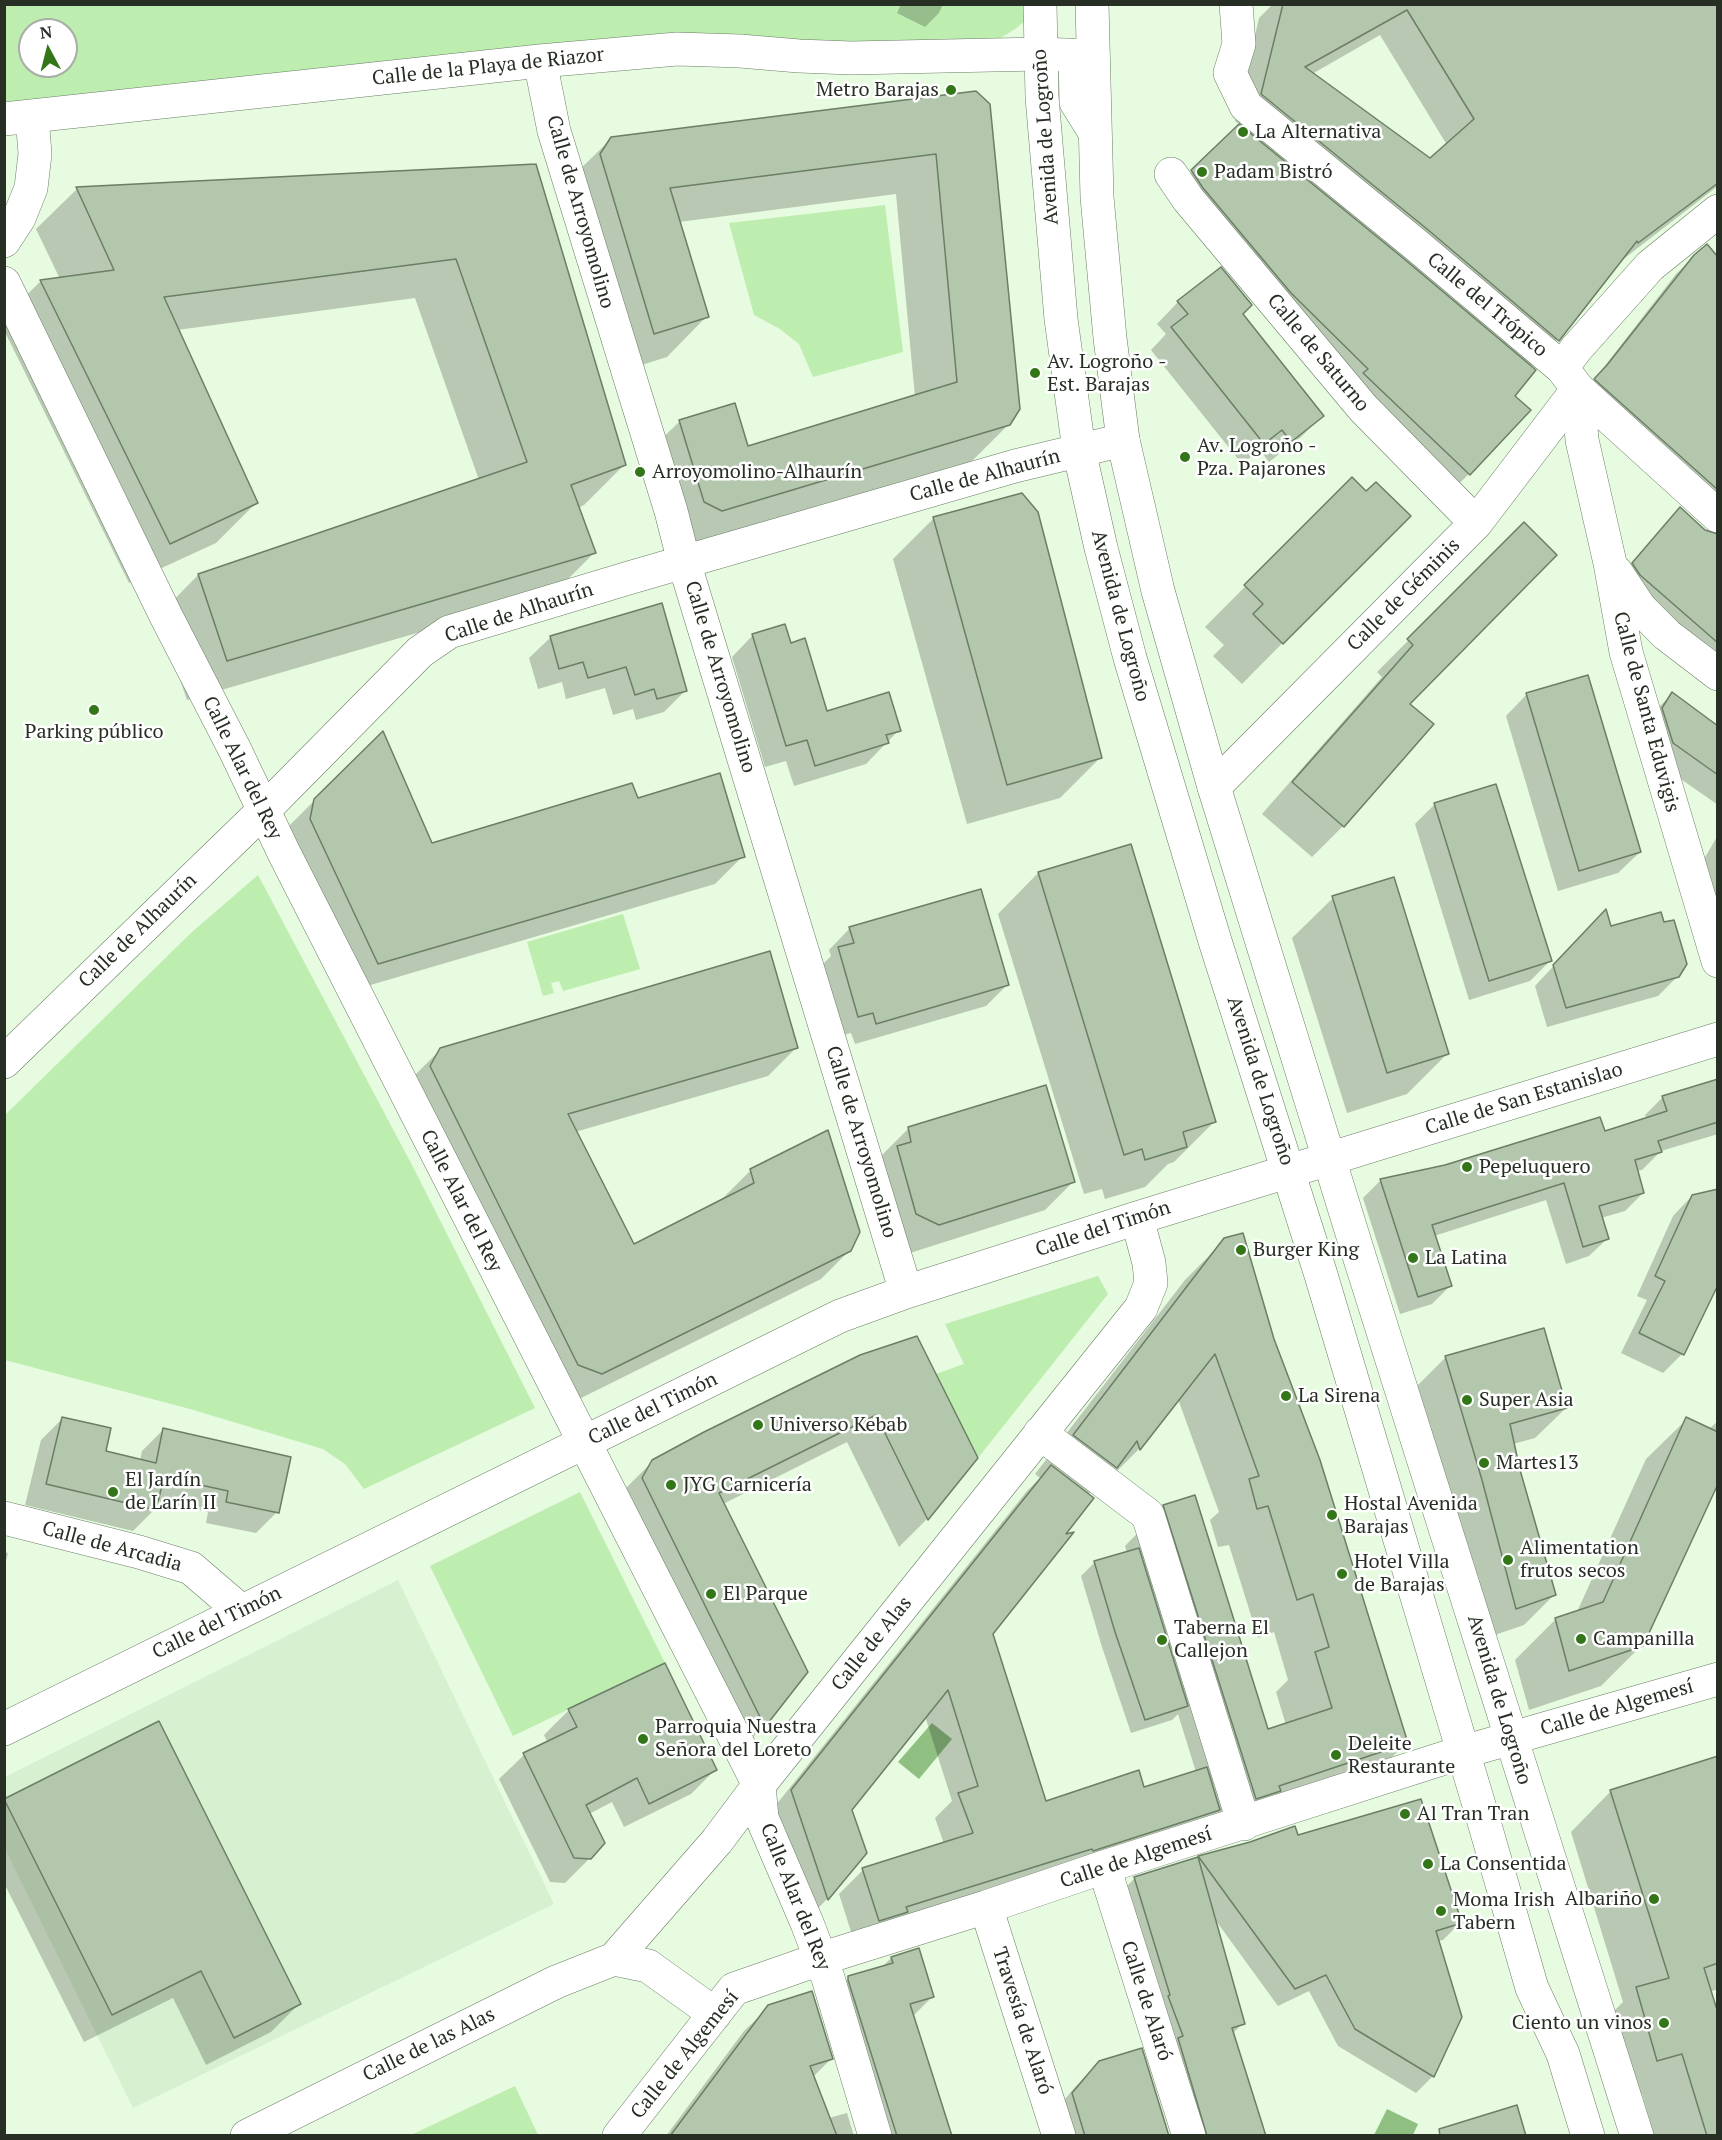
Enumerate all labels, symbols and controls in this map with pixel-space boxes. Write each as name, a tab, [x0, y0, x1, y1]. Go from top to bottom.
north arrow	[18, 18, 78, 78]
text: N	[39, 20, 53, 44]
street label: Calle de la Playa de Riazor	[371, 43, 605, 91]
street label: Avenida de Logroño	[1028, 48, 1064, 226]
place label: Metro Barajas	[816, 78, 939, 102]
marker: Metro Barajas	[944, 83, 958, 97]
street label: Calle de Arroyomolino	[541, 113, 619, 311]
place label: La Alternativa	[1255, 120, 1381, 144]
marker: La Alternativa	[1236, 125, 1250, 139]
place label: Padam Bistró	[1214, 160, 1332, 184]
marker: Padam Bistró	[1195, 165, 1209, 179]
street label: Calle del Trópico	[1422, 248, 1552, 362]
street label: Calle de Saturno	[1262, 289, 1374, 417]
place label: Av. Logroño - Est. Barajas	[1047, 350, 1167, 397]
marker: Av. Logroño - Est. Barajas	[1028, 366, 1042, 380]
place label: Av. Logroño - Pza. Pajarones	[1197, 434, 1326, 481]
street label: Calle de Alhaurín	[907, 444, 1063, 508]
marker: Av. Logroño - Pza. Pajarones	[1178, 450, 1192, 464]
place label: Arroyomolino-Alhaurín	[652, 460, 862, 484]
marker: Arroyomolino-Alhaurín	[633, 465, 647, 479]
street label: Avenida de Logroño	[1086, 528, 1154, 704]
street label: Calle de Géminis	[1343, 534, 1465, 656]
street label: Calle de Alhaurín	[442, 578, 596, 648]
street label: Calle de Arroyomolino	[679, 578, 761, 776]
street label: Calle de Santa Eduvigis	[1608, 609, 1684, 815]
street label: Calle Alar del Rey	[197, 692, 287, 844]
marker: Parking público	[87, 703, 101, 717]
place label: Parking público	[24, 720, 164, 744]
street label: Calle de Alhaurín	[74, 869, 202, 993]
street label: Avenida de Logroño	[1221, 993, 1299, 1169]
street label: Calle de Arroyomolino	[820, 1043, 902, 1241]
street label: Calle de San Estanislao	[1422, 1058, 1626, 1140]
street label: Calle Alar del Rey	[415, 1126, 507, 1276]
place label: Pepeluquero	[1479, 1155, 1590, 1179]
marker: Pepeluquero	[1460, 1160, 1474, 1174]
street label: Calle del Timón	[1032, 1196, 1174, 1262]
place label: Burger King	[1253, 1238, 1359, 1262]
marker: Burger King	[1234, 1243, 1248, 1257]
place label: La Latina	[1425, 1246, 1507, 1270]
marker: La Latina	[1406, 1251, 1420, 1265]
street label: Calle del Timón	[585, 1367, 721, 1451]
place label: La Sirena	[1298, 1384, 1380, 1408]
place label: Super Asia	[1479, 1388, 1574, 1412]
marker: La Sirena	[1279, 1389, 1293, 1403]
marker: Super Asia	[1460, 1393, 1474, 1407]
place label: Universo Kebab	[770, 1413, 907, 1437]
marker: Universo Kebab	[751, 1418, 765, 1432]
place label: Martes13	[1496, 1451, 1579, 1475]
marker: Martes13	[1477, 1456, 1491, 1470]
place label: El Jardín de Larín II	[125, 1468, 217, 1515]
place label: JYG Carnicería	[683, 1473, 812, 1497]
marker: JYG Carnicería	[664, 1478, 678, 1492]
marker: El Jardín de Larín II	[106, 1485, 120, 1499]
place label: Hostal Avenida Barajas	[1344, 1492, 1478, 1539]
marker: Hostal Avenida Barajas	[1325, 1508, 1339, 1522]
street label: Calle de Arcadia	[39, 1517, 185, 1577]
place label: Alimentation frutos secos	[1520, 1536, 1639, 1583]
place label: Hotel Villa de Barajas	[1354, 1550, 1450, 1597]
marker: Alimentation frutos secos	[1501, 1553, 1515, 1567]
marker: Hotel Villa de Barajas	[1335, 1567, 1349, 1581]
street label: Calle del Timón	[149, 1581, 285, 1665]
place label: El Parque	[723, 1582, 808, 1606]
marker: El Parque	[704, 1587, 718, 1601]
street label: Calle de Alas	[827, 1592, 917, 1696]
street label: Avenida de Logroño	[1462, 1612, 1536, 1788]
place label: Taberna El Callejon	[1174, 1616, 1269, 1663]
place label: Campanilla	[1593, 1627, 1695, 1651]
marker: Campanilla	[1574, 1632, 1588, 1646]
marker: Taberna El Callejon	[1155, 1633, 1169, 1647]
street label: Calle de Algemesí	[1538, 1675, 1696, 1741]
place label: Parroquia Nuestra Señora del Loreto	[655, 1715, 817, 1762]
marker: Parroquia Nuestra Señora del Loreto	[636, 1732, 650, 1746]
place label: Deleite Restaurante	[1348, 1732, 1455, 1779]
marker: Deleite Restaurante	[1329, 1748, 1343, 1762]
place label: Al Tran Tran	[1417, 1802, 1529, 1826]
marker: Al Tran Tran	[1398, 1807, 1412, 1821]
street label: Calle Alar del Rey	[755, 1820, 835, 1974]
street label: Calle de Algemesí	[1057, 1822, 1215, 1894]
place label: La Consentida	[1440, 1852, 1567, 1876]
marker: La Consentida	[1421, 1857, 1435, 1871]
place label: Albariño	[1565, 1887, 1642, 1911]
place label: Moma Irish Tabern	[1453, 1888, 1555, 1935]
marker: Albariño	[1647, 1892, 1661, 1906]
marker: Moma Irish Tabern	[1434, 1904, 1448, 1918]
street label: Calle de Alaró	[1115, 1938, 1177, 2064]
street label: Travesía de Alaró	[987, 1944, 1057, 2098]
street label: Calle de Algemesí	[626, 1986, 744, 2124]
street label: Calle de las Alas	[359, 2003, 499, 2087]
place label: Ciento un vinos	[1512, 2011, 1652, 2035]
marker: Ciento un vinos	[1657, 2016, 1671, 2030]

